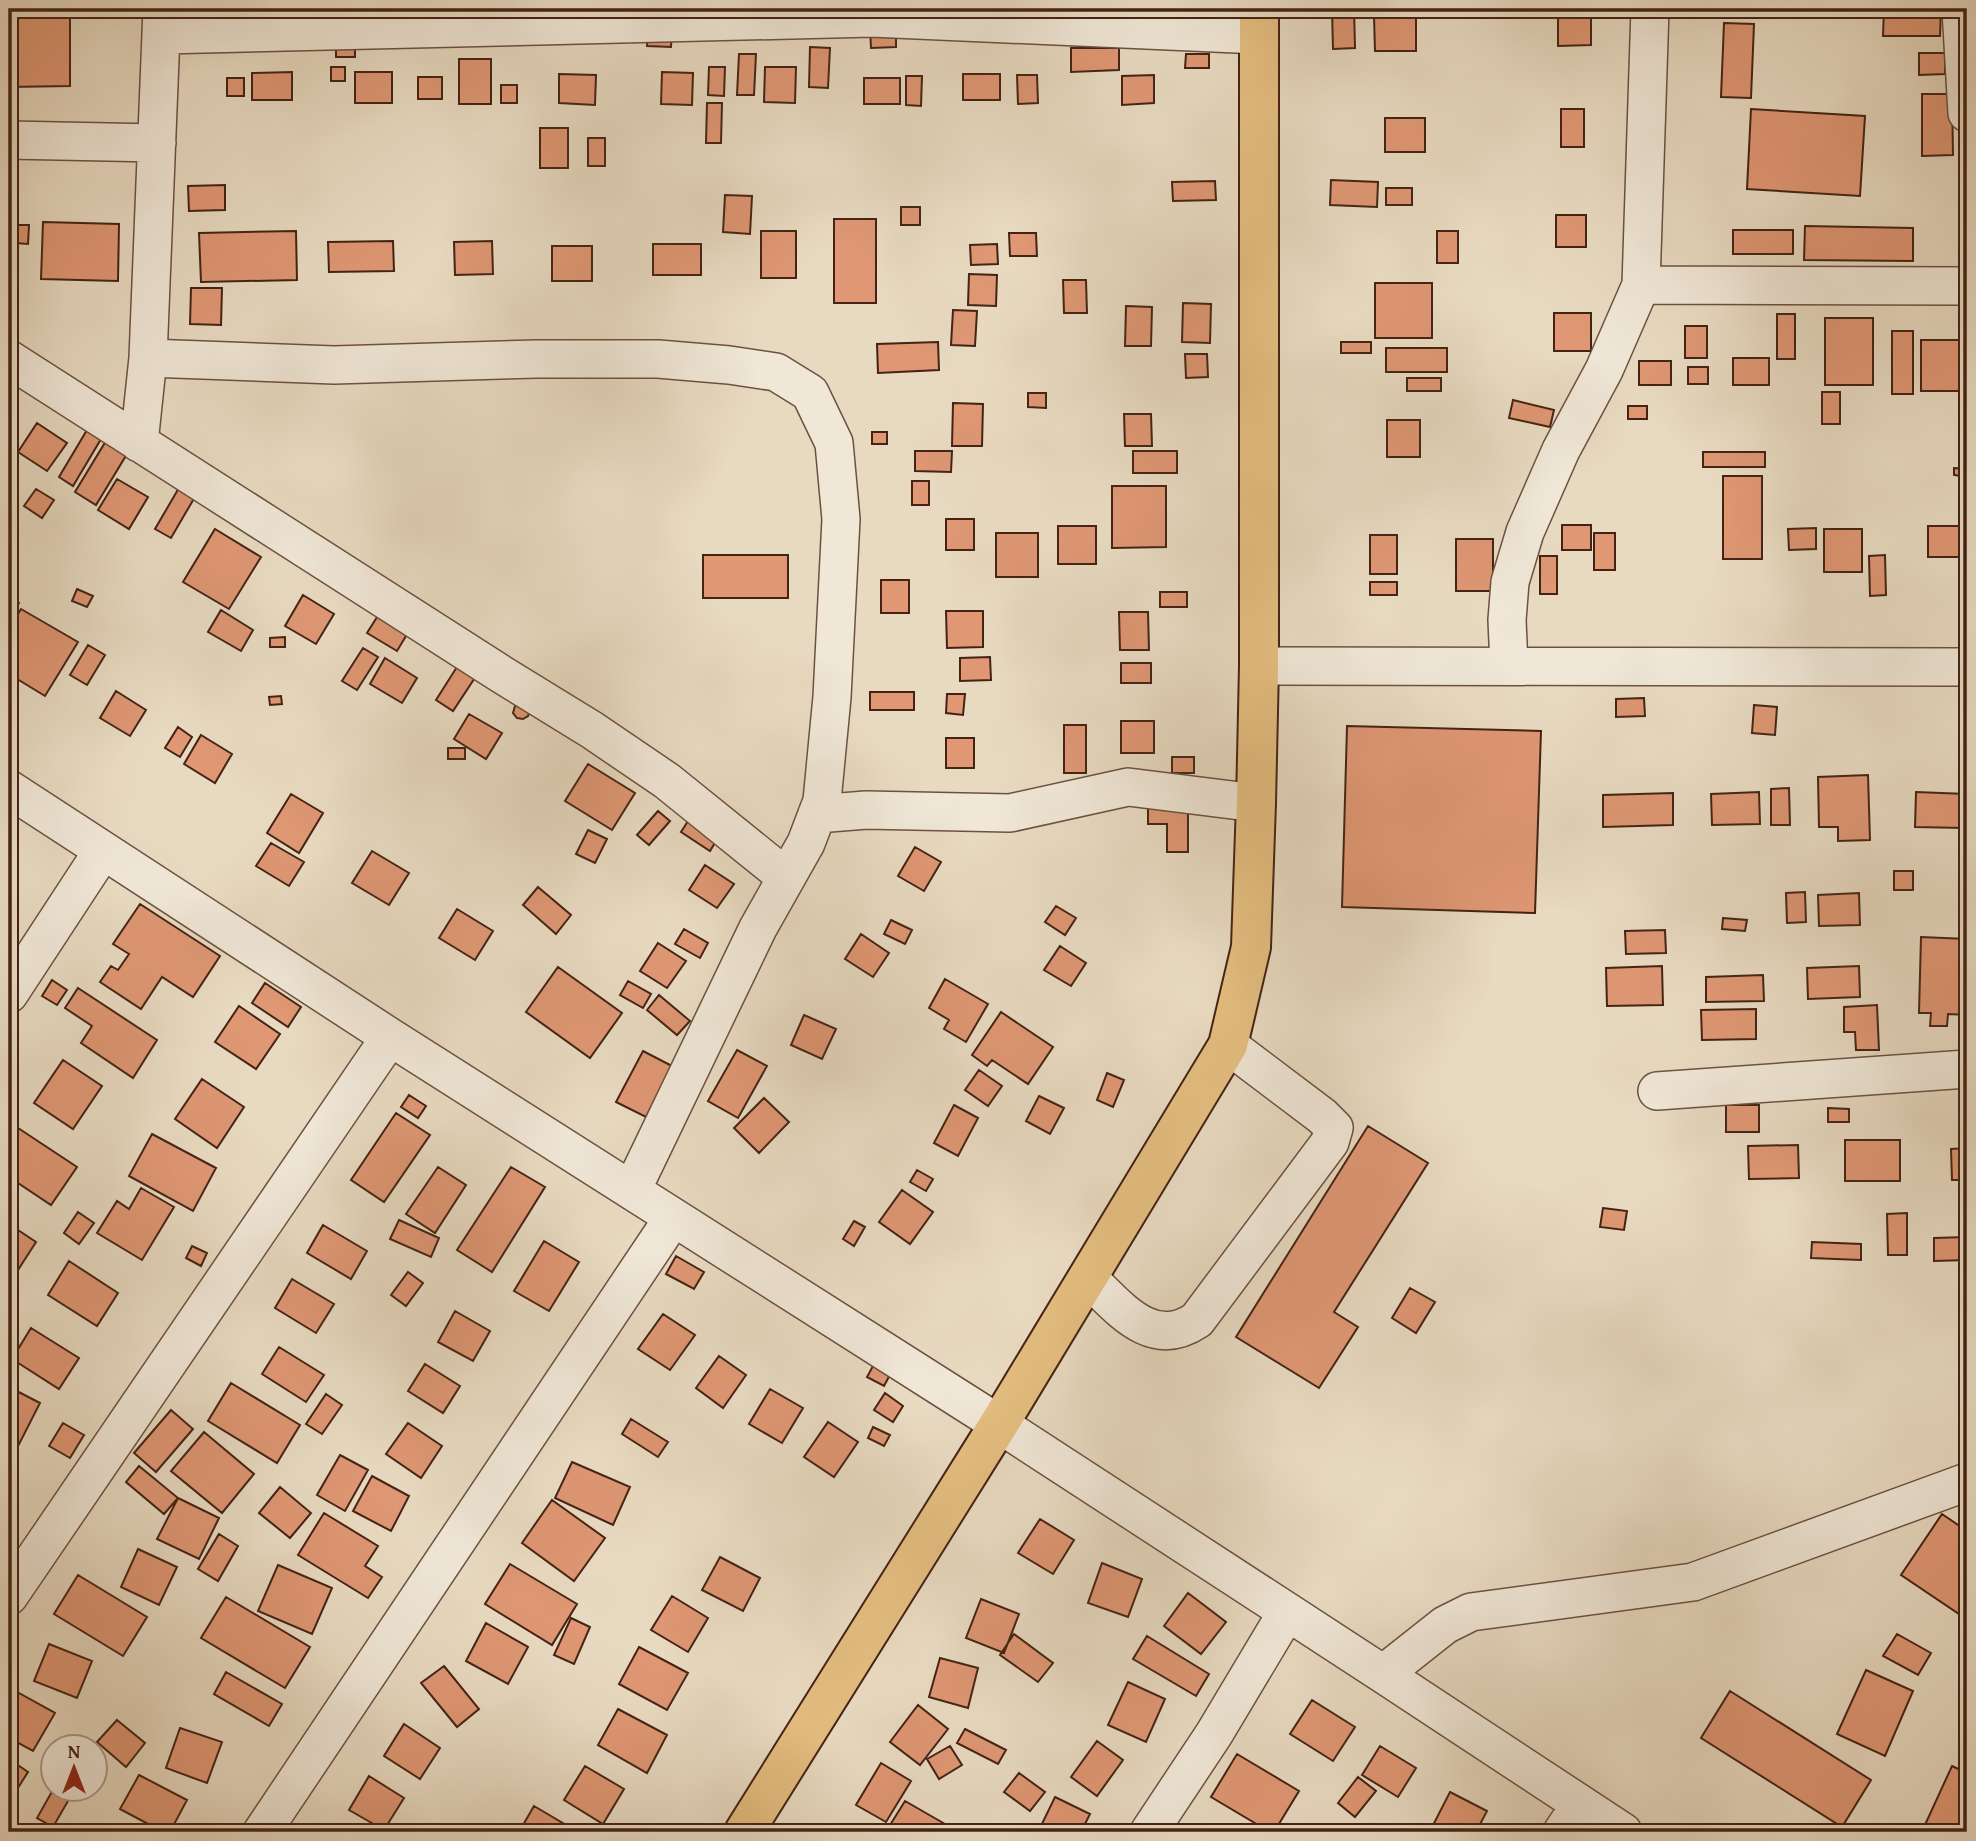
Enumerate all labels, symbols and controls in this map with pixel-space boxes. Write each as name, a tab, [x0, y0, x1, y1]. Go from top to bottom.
north arrow	[38, 1732, 108, 1802]
text: N	[68, 1737, 81, 1765]

